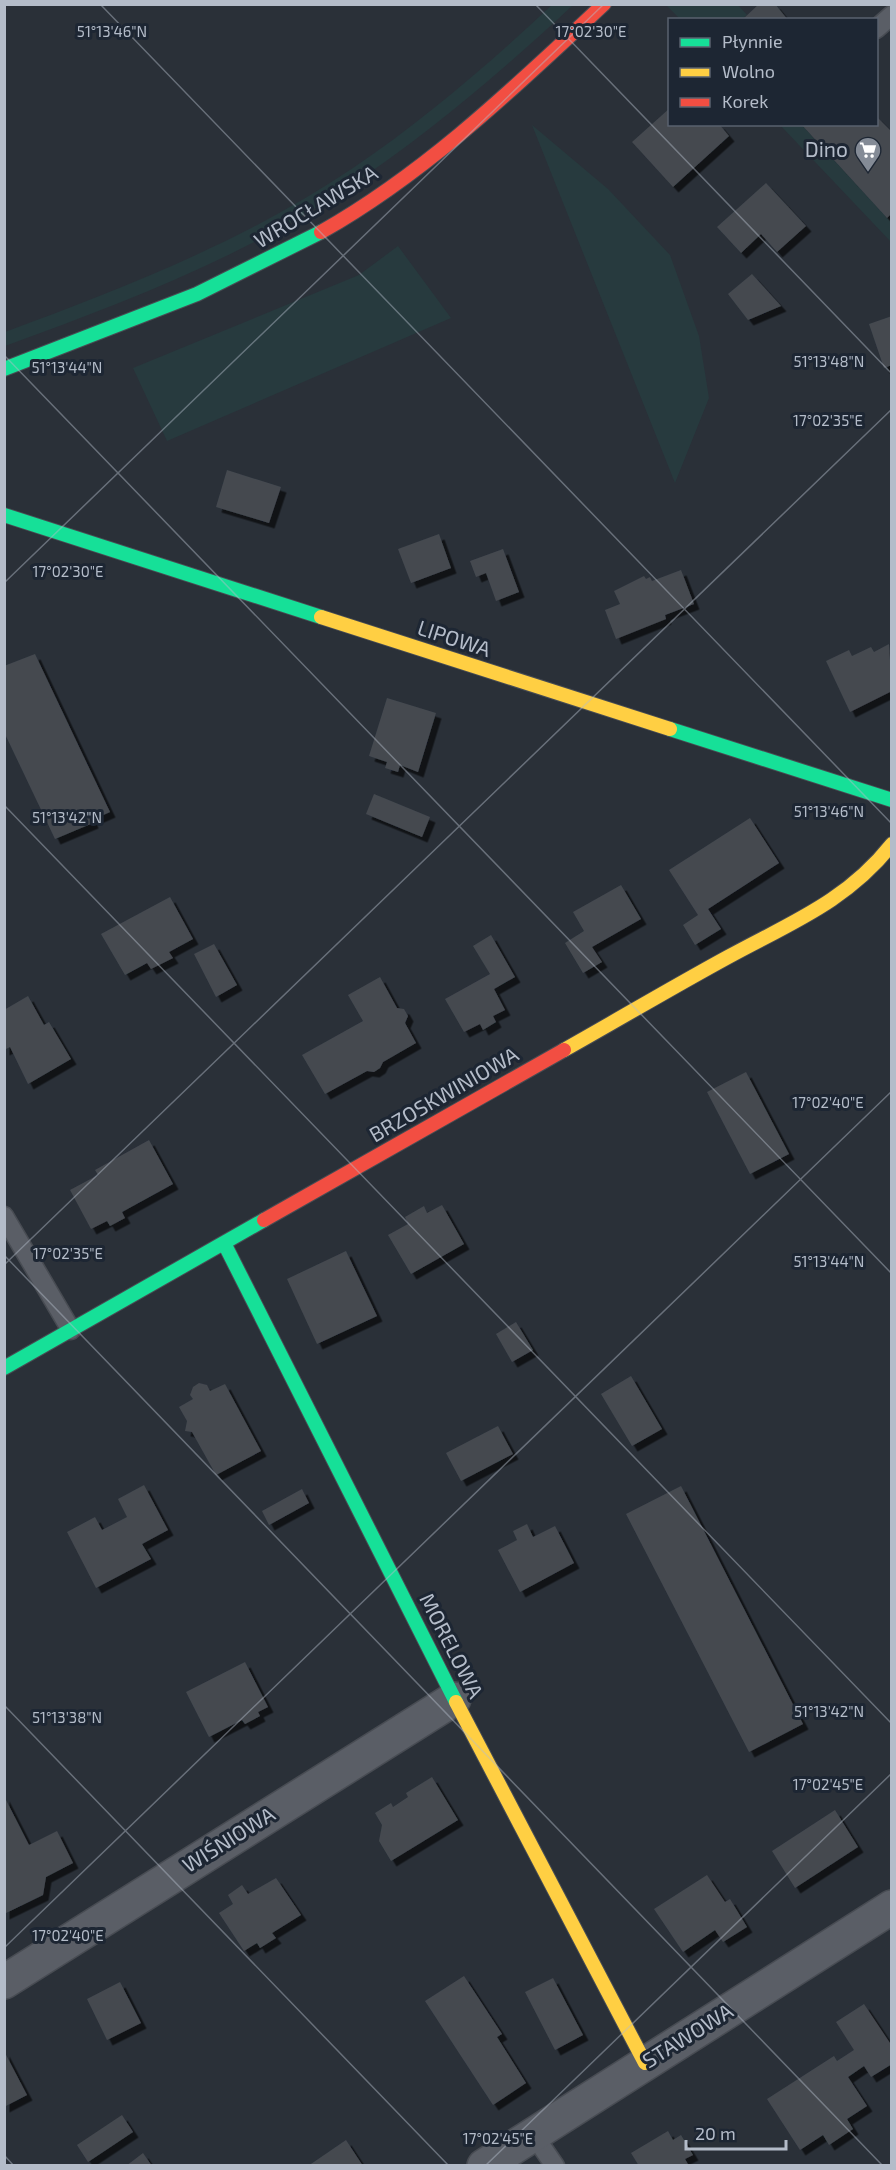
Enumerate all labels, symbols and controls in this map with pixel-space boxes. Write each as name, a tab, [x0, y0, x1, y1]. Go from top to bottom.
legend	[668, 18, 878, 126]
text: 51°13'46"N	[77, 22, 147, 40]
text: 17°02'30"E	[556, 22, 626, 40]
text: Płynnie	[722, 30, 783, 52]
text: Wolno	[722, 60, 775, 82]
text: Korek	[722, 90, 768, 112]
supermarket icon: Dino	[853, 135, 883, 173]
place label: Dino	[805, 136, 848, 161]
street label: WROCŁAWSKA	[249, 159, 381, 252]
text: 51°13'48"N	[794, 352, 864, 370]
text: 51°13'44"N	[32, 358, 102, 376]
text: 17°02'35"E	[793, 411, 863, 429]
text: 17°02'30"E	[33, 562, 103, 580]
street label: LIPOWA	[415, 614, 494, 661]
text: 51°13'46"N	[794, 802, 864, 820]
text: 51°13'42"N	[32, 808, 102, 826]
street label: BRZOSKWINIOWA	[364, 1041, 522, 1147]
text: 17°02'40"E	[792, 1093, 864, 1111]
text: 17°02'35"E	[33, 1244, 103, 1262]
text: 51°13'44"N	[794, 1252, 864, 1270]
street label: MORELOWA	[415, 1589, 489, 1702]
text: 51°13'42"N	[794, 1702, 864, 1720]
text: 51°13'38"N	[32, 1708, 102, 1726]
text: 17°02'45"E	[793, 1775, 863, 1793]
street label: WIŚNIOWA	[177, 1801, 279, 1877]
text: 17°02'40"E	[32, 1926, 104, 1944]
street label: STAWOWA	[637, 1997, 737, 2072]
scale bar	[686, 2113, 786, 2151]
text: 20 m	[695, 2122, 736, 2144]
text: 17°02'45"E	[463, 2129, 533, 2147]

